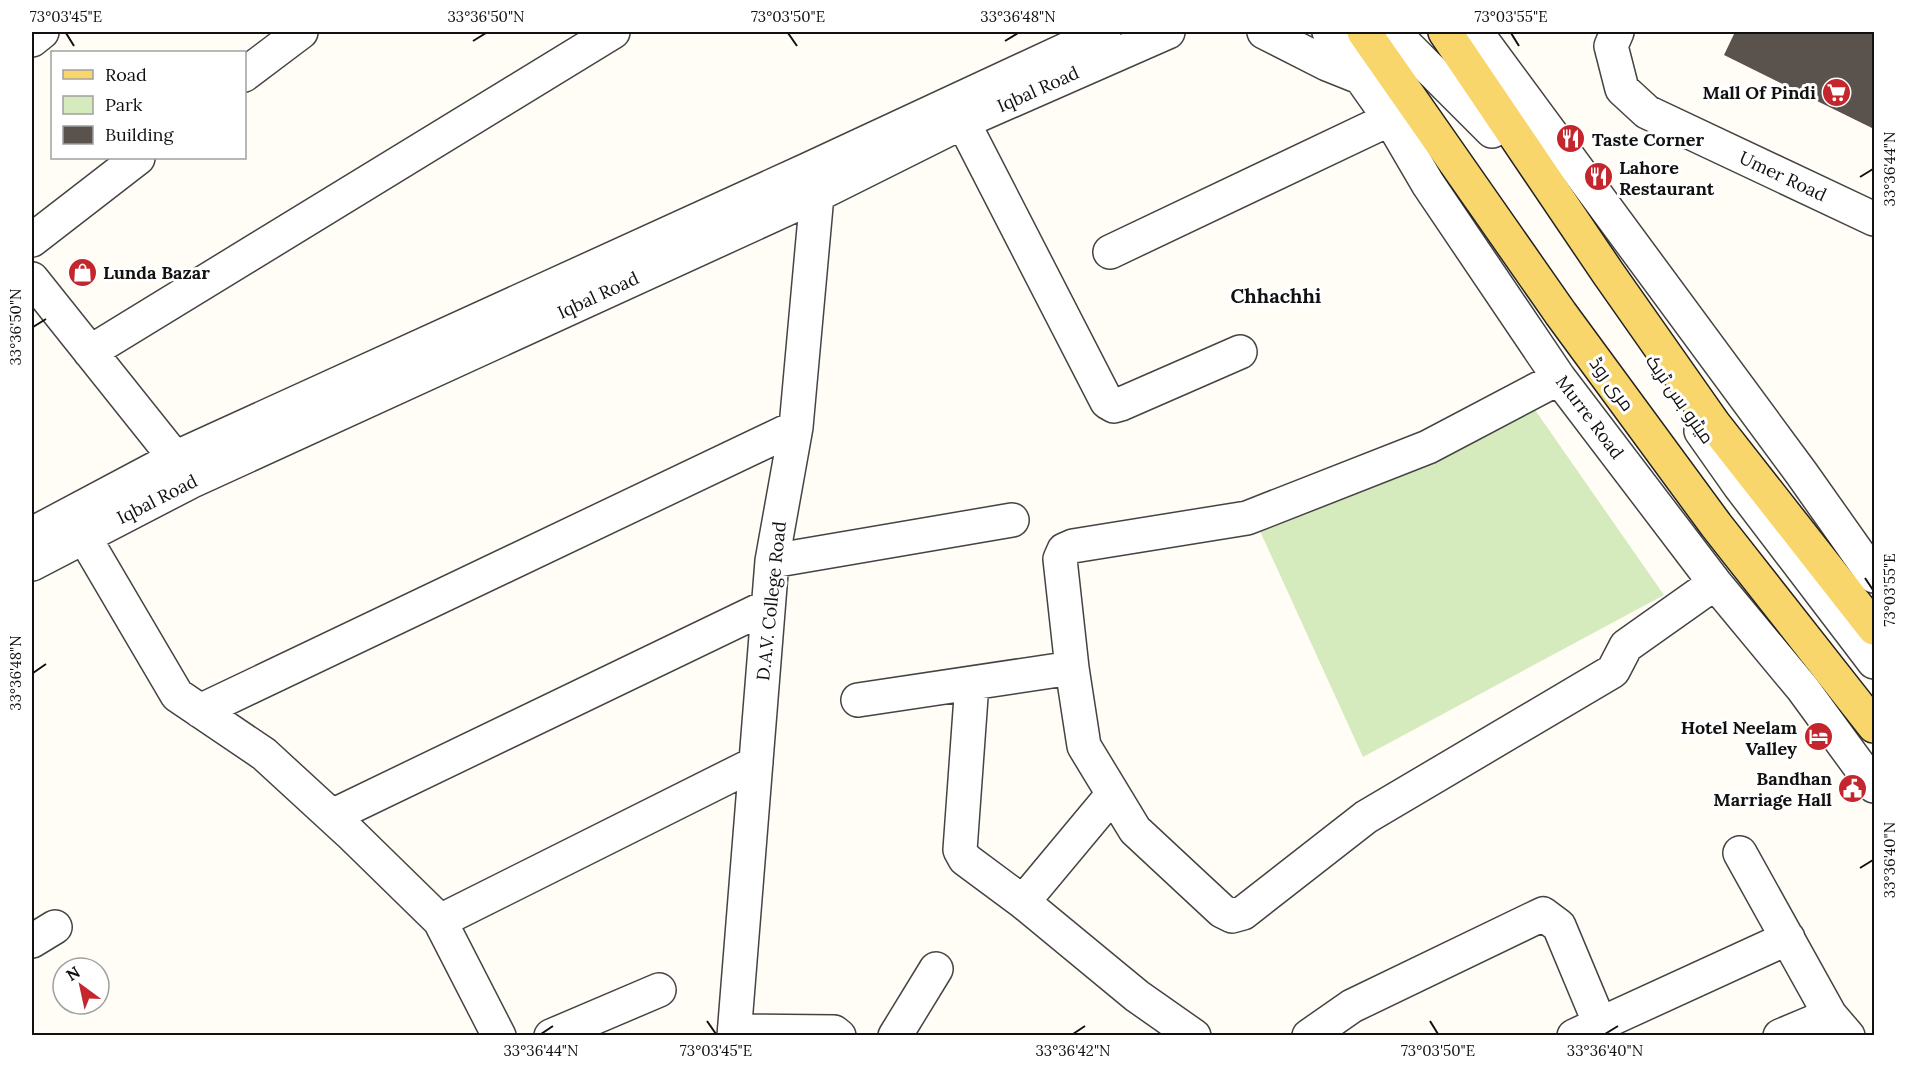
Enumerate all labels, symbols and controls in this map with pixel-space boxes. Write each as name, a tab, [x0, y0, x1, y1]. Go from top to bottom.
text: 73°03'45"E	[30, 7, 102, 26]
text: 33°36'50"N	[447, 7, 525, 26]
text: 73°03'50"E	[751, 7, 825, 26]
text: 33°36'48"N	[980, 7, 1056, 26]
text: 73°03'55"E	[1474, 7, 1548, 26]
legend	[51, 51, 246, 159]
street label: Iqbal Road	[993, 61, 1083, 117]
text: Road	[105, 63, 147, 86]
supermarket icon: Mall Of Pindi	[1821, 76, 1853, 108]
place label: Mall Of Pindi	[1703, 81, 1816, 104]
text: Park	[105, 93, 143, 116]
text: Building	[105, 123, 175, 146]
restaurant icon: Taste Corner	[1555, 123, 1587, 155]
place label: Taste Corner	[1592, 128, 1705, 151]
text: 33°36'44"N	[1880, 132, 1899, 206]
street label: Umer Road	[1736, 146, 1831, 206]
place label: Lahore Restaurant	[1619, 156, 1715, 200]
restaurant icon: Lahore Restaurant	[1582, 161, 1614, 193]
shop icon: Lunda Bazar	[66, 256, 98, 288]
place label: Lunda Bazar	[103, 261, 210, 284]
street label: Iqbal Road	[554, 266, 643, 324]
district label: Chhachhi	[1231, 283, 1322, 308]
text: 33°36'50"N	[6, 288, 25, 366]
street label: میٹرو بس ٹریک	[1641, 350, 1719, 448]
street label: مری روڈ	[1585, 353, 1639, 415]
street label: Murre Road	[1551, 371, 1629, 464]
street label: Iqbal Road	[113, 469, 201, 529]
street label: D.A.V. College Road	[751, 520, 791, 682]
text: 73°03'55"E	[1880, 553, 1899, 627]
text: 33°36'48"N	[6, 635, 25, 711]
place label: Hotel Neelam Valley	[1681, 716, 1797, 760]
hotel icon: Hotel Neelam Valley	[1802, 721, 1834, 753]
place label: Bandhan Marriage Hall	[1713, 767, 1833, 811]
public building icon: Bandhan Marriage Hall	[1837, 772, 1869, 804]
text: 33°36'40"N	[1880, 822, 1899, 898]
north arrow	[51, 956, 111, 1016]
text: N	[62, 962, 83, 985]
text: 33°36'44"N	[504, 1041, 578, 1060]
text: 73°03'45"E	[680, 1041, 752, 1060]
text: 33°36'42"N	[1035, 1041, 1111, 1060]
text: 73°03'50"E	[1401, 1041, 1475, 1060]
text: 33°36'40"N	[1567, 1041, 1643, 1060]

